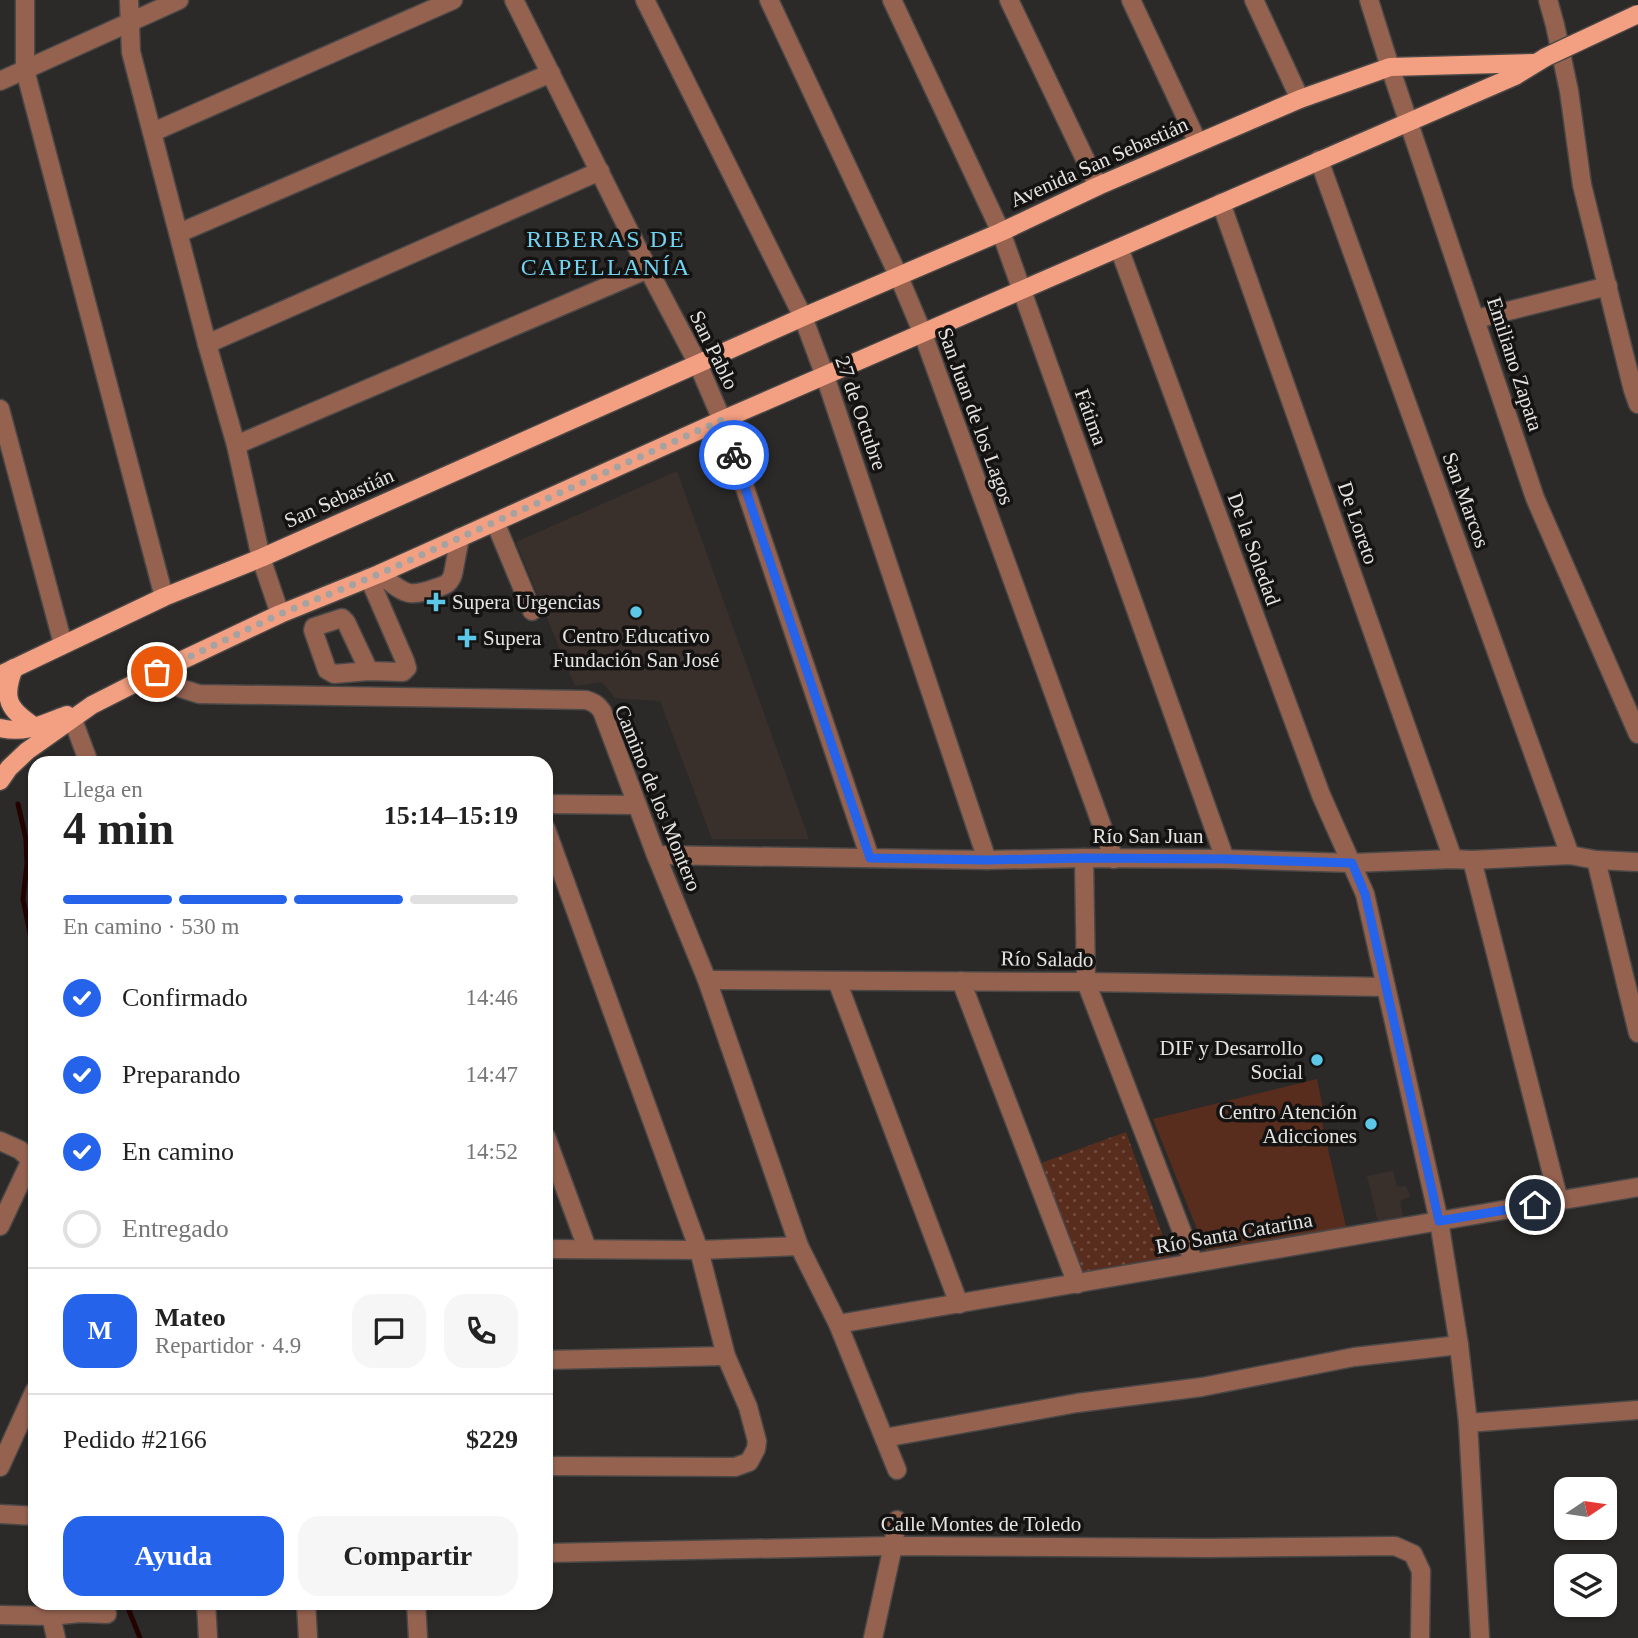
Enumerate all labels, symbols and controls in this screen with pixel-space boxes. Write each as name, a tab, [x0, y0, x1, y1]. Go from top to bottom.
street label: Avenida San Sebastián	[1006, 112, 1192, 212]
district label: RIBERAS DE CAPELLANÍA	[521, 226, 691, 280]
street label: Emiliano Zapata	[1482, 294, 1548, 435]
street label: San Pablo	[685, 307, 743, 393]
street label: San Juan de los Lagos	[933, 324, 1019, 508]
street label: 27 de Octubre	[830, 353, 892, 473]
street label: Fátima	[1070, 385, 1112, 449]
courier	[699, 420, 769, 490]
icon: bike	[715, 436, 753, 474]
street label: San Marcos	[1438, 449, 1494, 551]
street label: San Sebastián	[281, 463, 398, 533]
street label: De Loreto	[1333, 479, 1383, 567]
street label: De la Soledad	[1223, 490, 1286, 609]
place label: Supera Urgencias	[452, 590, 600, 614]
marker: Supera Urgencias	[426, 592, 446, 612]
marker: Centro Educativo Fundación San José	[628, 604, 644, 620]
place label: Centro Educativo Fundación San José	[553, 624, 719, 672]
place label: Supera	[483, 626, 542, 650]
marker: Supera	[457, 628, 477, 648]
pin	[127, 642, 187, 702]
icon: bag	[138, 653, 176, 691]
street label: Camino de los Montero	[610, 701, 706, 895]
text: Llega en	[63, 777, 143, 802]
text: 15:14–15:19	[384, 801, 518, 830]
text: 4 min	[63, 803, 174, 854]
street label: Río San Juan	[1093, 824, 1204, 848]
text: En camino · 530 m	[63, 914, 239, 939]
street label: Río Salado	[1000, 946, 1094, 972]
icon: check	[63, 979, 101, 1017]
text: Confirmado	[122, 983, 248, 1012]
text: 14:46	[466, 985, 518, 1010]
place label: DIF y Desarrollo Social	[1160, 1036, 1303, 1084]
marker: DIF y Desarrollo Social	[1309, 1052, 1325, 1068]
icon: check	[63, 1056, 101, 1094]
text: Preparando	[122, 1060, 240, 1089]
text: 14:47	[466, 1062, 518, 1087]
place label: Centro Atención Adicciones	[1219, 1100, 1357, 1148]
marker: Centro Atención Adicciones	[1363, 1116, 1379, 1132]
icon: check	[63, 1133, 101, 1171]
text: En camino	[122, 1137, 234, 1166]
text: 14:52	[466, 1139, 518, 1164]
pin	[1505, 1175, 1565, 1235]
icon: home	[1516, 1186, 1554, 1224]
street label: Río Santa Catarina	[1154, 1207, 1315, 1259]
text: Entregado	[122, 1214, 229, 1243]
button: chat	[352, 1294, 426, 1368]
button: phone	[444, 1294, 518, 1368]
text: Mateo	[155, 1303, 226, 1332]
text: M	[88, 1316, 112, 1345]
text: Repartidor · 4.9	[155, 1333, 301, 1358]
text: Pedido #2166	[63, 1425, 207, 1454]
text: $229	[466, 1425, 518, 1454]
north arrow	[1554, 1477, 1617, 1540]
map controls	[1554, 1477, 1617, 1617]
street label: Calle Montes de Toledo	[881, 1512, 1081, 1536]
button: Ayuda	[63, 1516, 284, 1596]
button: Compartir	[298, 1516, 518, 1596]
button: layers	[1554, 1554, 1617, 1617]

